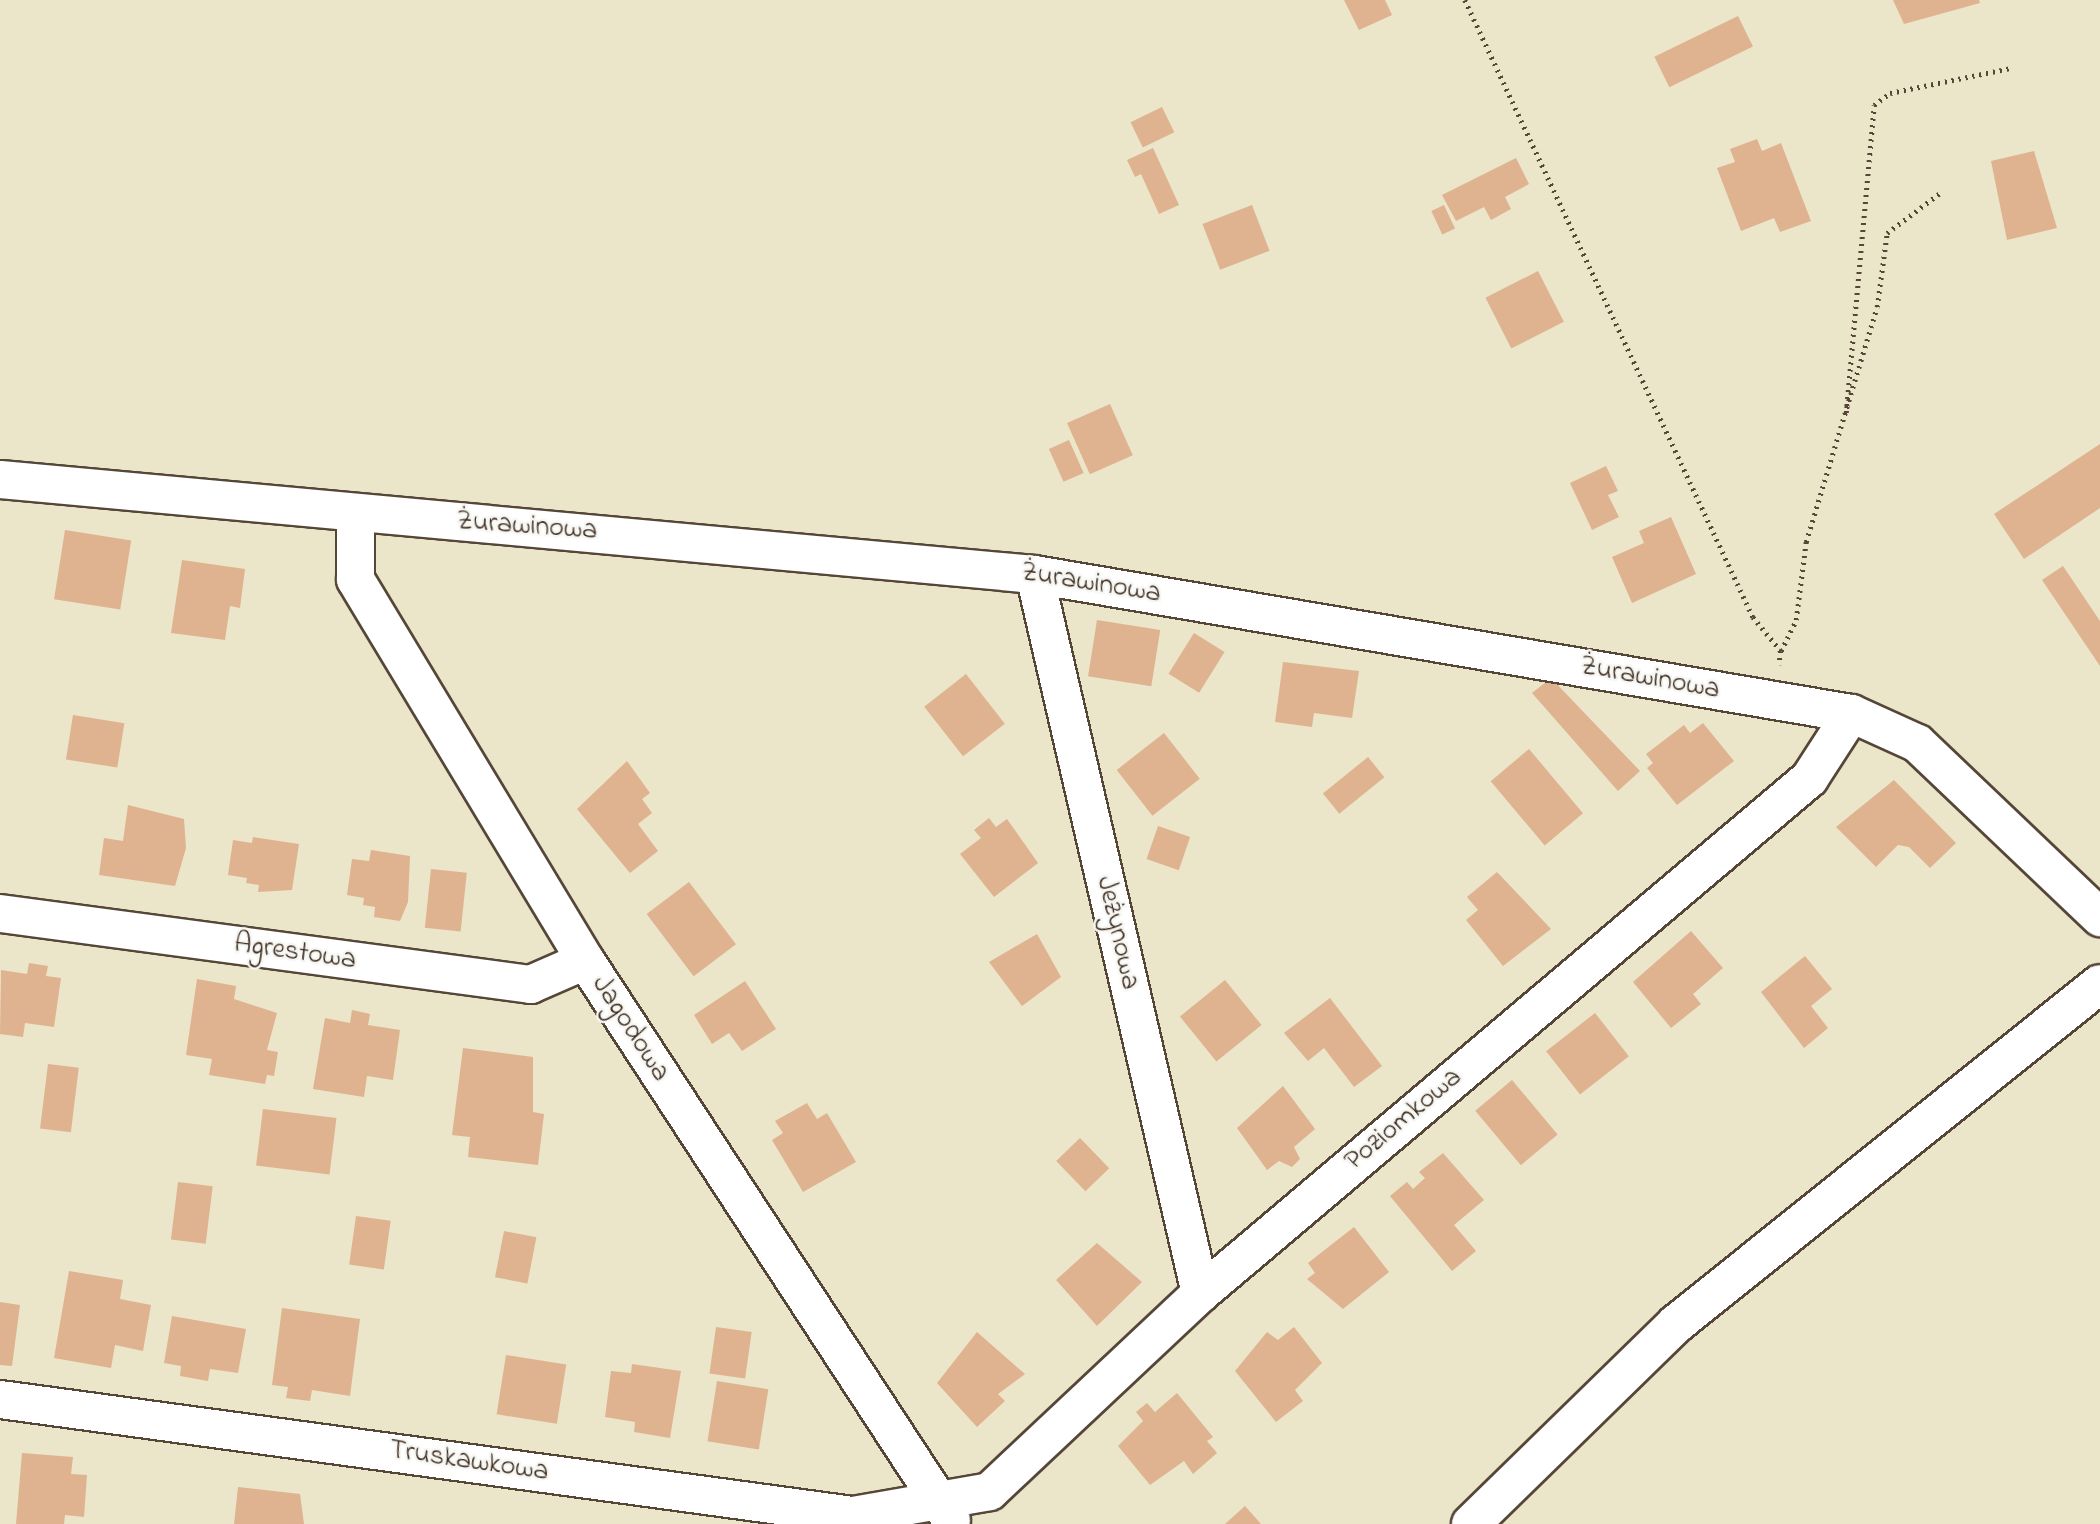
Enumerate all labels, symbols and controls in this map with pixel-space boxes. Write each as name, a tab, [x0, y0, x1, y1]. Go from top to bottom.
street label: Żurawinowa	[456, 505, 598, 549]
street label: Żurawinowa	[1019, 556, 1163, 612]
street label: Żurawinowa	[1578, 650, 1722, 708]
street label: Jeżynowa	[1088, 873, 1146, 993]
street label: Agrestowa	[232, 928, 358, 978]
street label: Jagodowa	[583, 970, 677, 1088]
street label: Poziomkowa	[1339, 1061, 1469, 1179]
street label: Truskawkowa	[387, 1434, 551, 1490]

